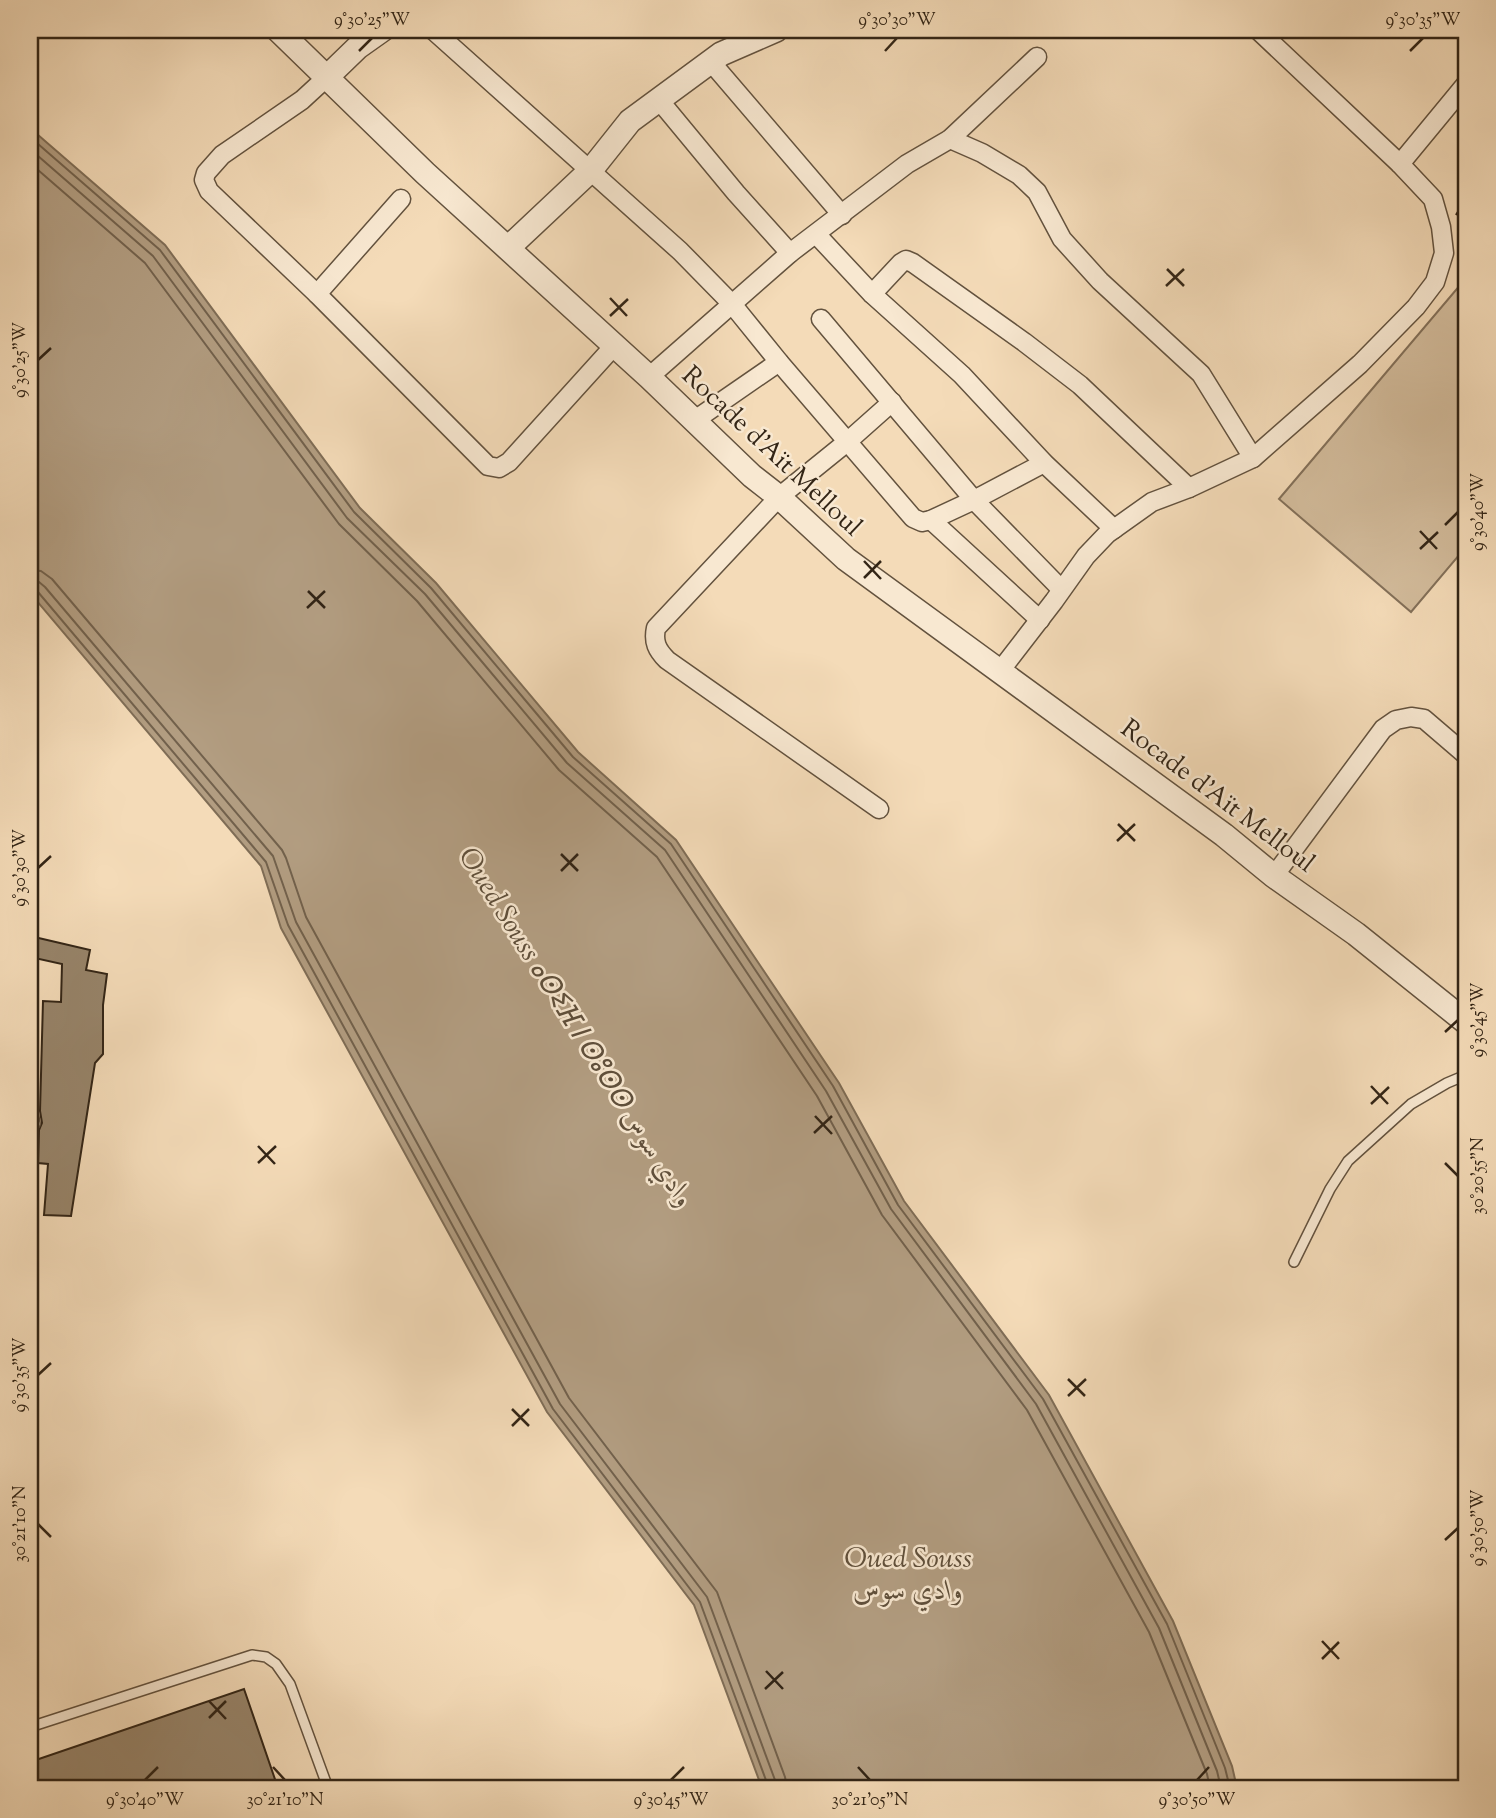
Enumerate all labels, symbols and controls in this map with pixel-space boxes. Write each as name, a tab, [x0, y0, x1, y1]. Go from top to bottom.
text: 9°30'25"W	[334, 8, 410, 34]
text: 9°30'30"W	[858, 8, 936, 34]
text: 9°30'35"W	[1385, 8, 1461, 34]
text: 9°30'25"W	[8, 322, 34, 398]
street label: Rocade d'Aït Melloul	[672, 358, 870, 546]
text: 9°30'40"W	[1466, 473, 1492, 551]
street label: Rocade d'Aït Melloul	[1112, 712, 1322, 882]
text: 9°30'30"W	[8, 829, 34, 907]
water label: Oued Souss ⴰⵙⵉⴼ ⵏ ⵙⵓⵙⵙ وادي سوس	[447, 840, 703, 1216]
text: 9°30'45"W	[1466, 982, 1492, 1058]
text: 30°20'55"N	[1466, 1137, 1492, 1215]
text: 9°30'35"W	[8, 1337, 34, 1413]
text: 30°21'10"N	[8, 1485, 34, 1563]
text: 9°30'50"W	[1466, 1490, 1492, 1566]
water label: Oued Souss وادي سوس	[844, 1540, 972, 1612]
text: 9°30'40"W	[106, 1788, 184, 1814]
text: 30°21'10"N	[246, 1788, 324, 1814]
text: 9°30'45"W	[633, 1788, 709, 1814]
text: 30°21'05"N	[832, 1788, 908, 1814]
text: 9°30'50"W	[1159, 1788, 1235, 1814]

